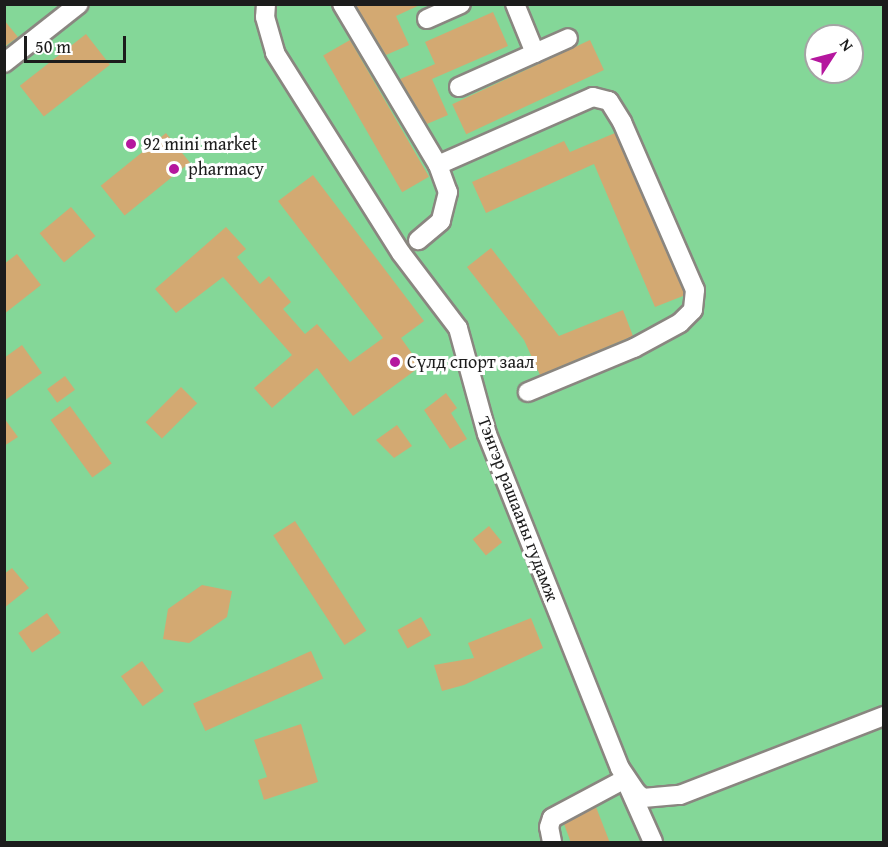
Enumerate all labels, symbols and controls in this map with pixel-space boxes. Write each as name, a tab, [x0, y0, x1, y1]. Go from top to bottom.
scale bar	[27, 24, 129, 62]
north arrow	[804, 24, 864, 84]
text: 50 m	[35, 33, 71, 60]
text: N	[834, 33, 860, 56]
place label: 92 mini market	[143, 133, 257, 155]
marker: 92 mini market	[124, 137, 138, 151]
place label: pharmacy	[188, 158, 264, 180]
marker: pharmacy	[165, 160, 183, 178]
place label: Сүлд спорт заал	[407, 351, 534, 373]
marker: Сүлд спорт заал	[388, 355, 402, 369]
street label: Тэнгэр рашааны гудамж	[473, 414, 563, 604]

